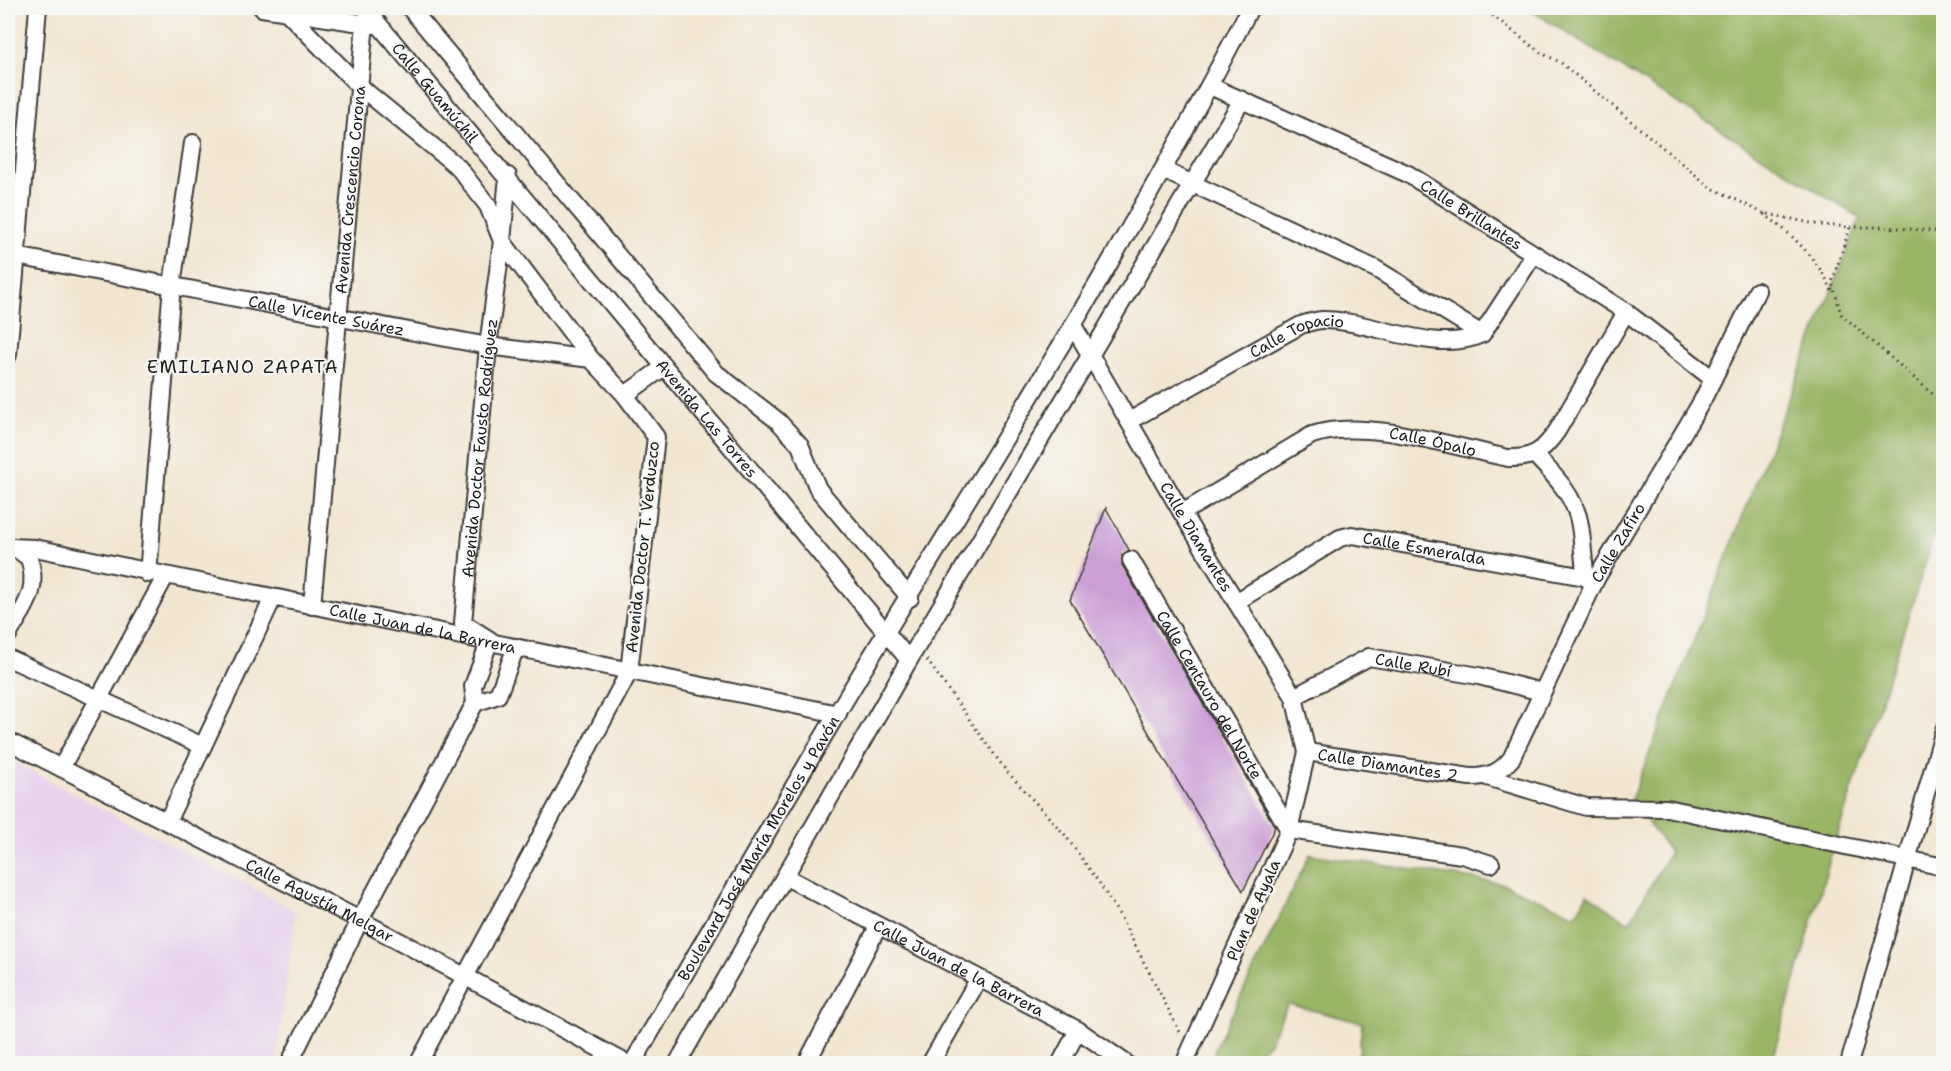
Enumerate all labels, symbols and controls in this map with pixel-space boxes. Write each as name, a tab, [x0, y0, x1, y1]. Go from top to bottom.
street label: Calle Guamúchil	[387, 38, 483, 147]
street label: Avenida Crescencio Corona	[330, 85, 370, 295]
street label: Calle Brillantes	[1416, 175, 1526, 255]
street label: Calle Vicente Suárez	[246, 291, 406, 341]
street label: Calle Topacio	[1246, 310, 1345, 363]
street label: Avenida Doctor Fausto Rodríguez	[457, 317, 503, 578]
district label: EMILIANO ZAPATA	[147, 355, 339, 379]
street label: Avenida Las Torres	[651, 355, 762, 482]
street label: Calle Ópalo	[1388, 422, 1478, 461]
street label: Avenida Doctor T. Verduzco	[621, 440, 664, 654]
street label: Calle Diamantes	[1155, 478, 1238, 596]
street label: Calle Zafiro	[1586, 499, 1650, 587]
street label: Calle Esmeralda	[1361, 527, 1487, 570]
street label: Calle Juan de la Barrera	[328, 599, 518, 658]
street label: Calle Centauro del Norte	[1152, 607, 1267, 783]
street label: Calle Rubí	[1373, 648, 1454, 682]
street label: Boulevard José María Morelos y Pavón	[673, 712, 844, 985]
street label: Calle Diamantes 2	[1316, 744, 1460, 786]
street label: Calle Agustín Melgar	[242, 854, 397, 947]
street label: Plan de Ayala	[1222, 856, 1285, 964]
street label: Calle Juan de la Barrera	[869, 915, 1048, 1021]

